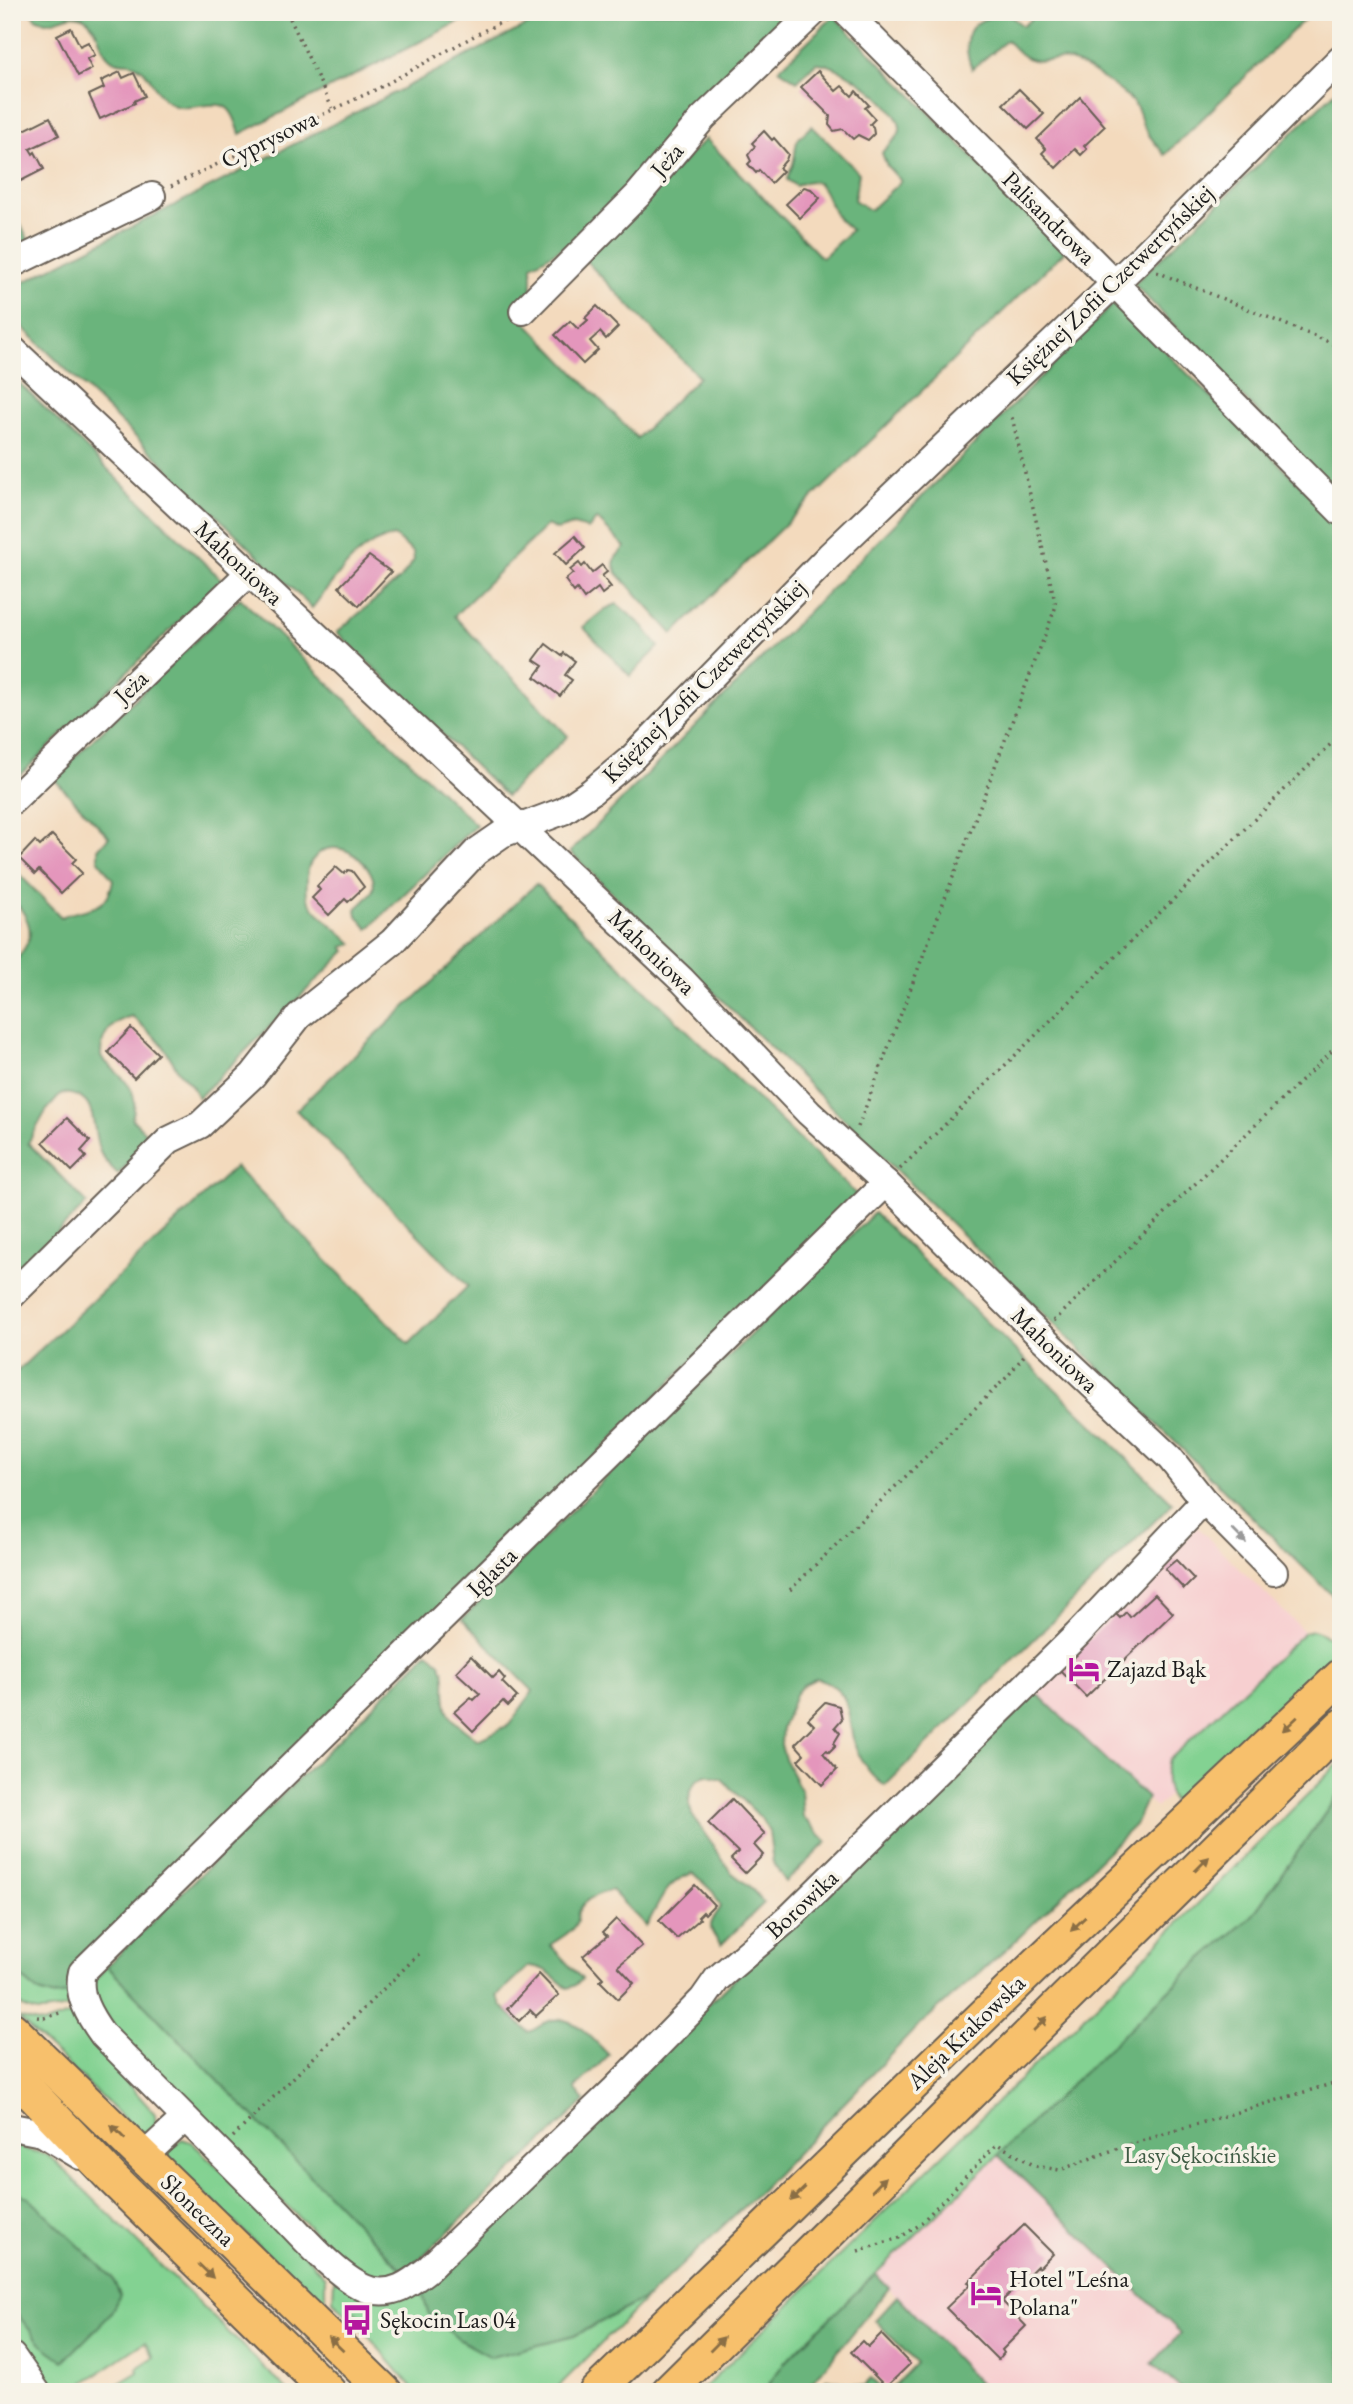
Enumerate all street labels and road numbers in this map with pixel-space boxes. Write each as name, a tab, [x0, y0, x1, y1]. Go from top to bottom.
street label: Cyprysowa	[215, 102, 322, 175]
street label: Jeża	[642, 136, 690, 185]
street label: Palisandrowa	[996, 164, 1103, 272]
street label: Księżnej Zofii Czetwertyńskiej	[999, 177, 1220, 392]
street label: Mahoniowa	[188, 514, 291, 612]
street label: Księżnej Zofii Czetwertyńskiej	[595, 572, 812, 789]
street label: Jeża	[105, 663, 155, 712]
street label: Mahoniowa	[602, 902, 703, 1002]
street label: Mahoniowa	[1005, 1300, 1106, 1400]
street label: Iglasta	[460, 1540, 524, 1603]
street label: Borowika	[759, 1862, 845, 1945]
street label: Aleja Krakowska	[899, 1967, 1032, 2097]
street label: Słoneczna	[154, 2167, 243, 2253]

